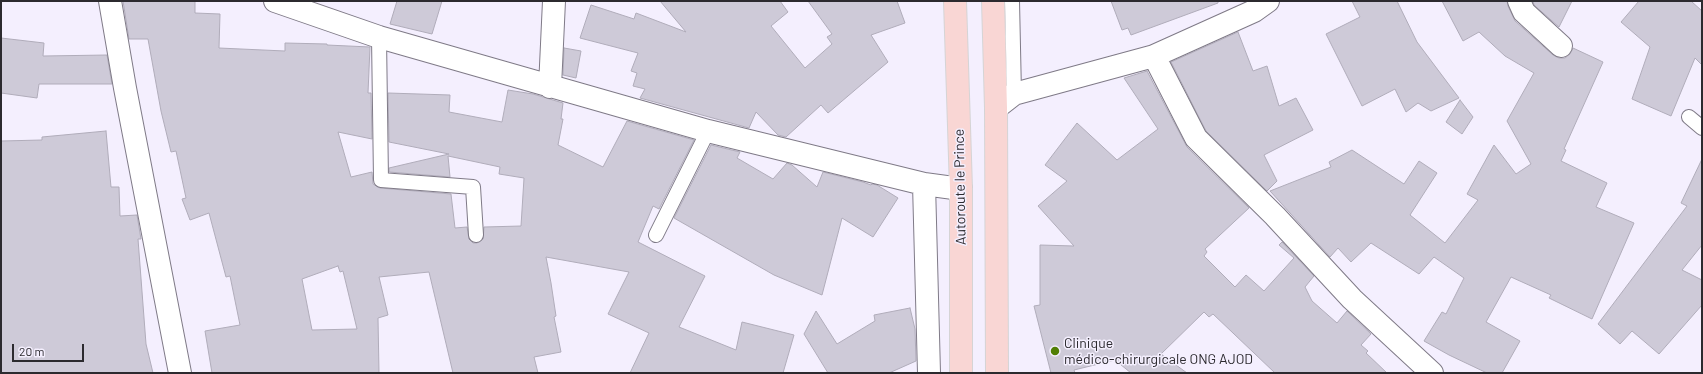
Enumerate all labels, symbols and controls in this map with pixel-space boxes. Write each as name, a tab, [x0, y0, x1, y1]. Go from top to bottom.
street label: Autoroute le Prince	[951, 129, 969, 245]
place label: Clinique médico-chirurgicale ONG AJOD	[1064, 335, 1253, 368]
scale bar	[14, 336, 86, 362]
text: 20 m	[19, 344, 45, 358]
marker: Clinique médico-chirurgicale ONG AJOD	[1049, 345, 1061, 357]

